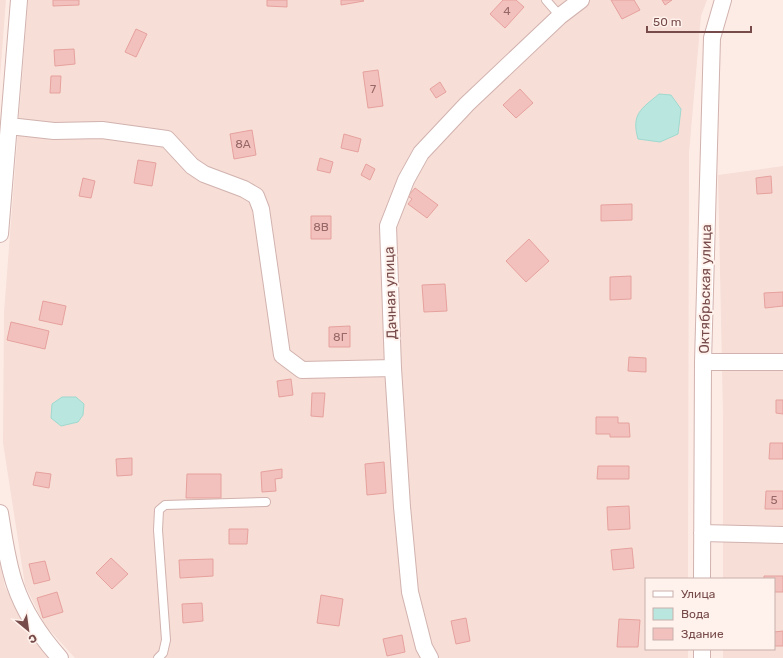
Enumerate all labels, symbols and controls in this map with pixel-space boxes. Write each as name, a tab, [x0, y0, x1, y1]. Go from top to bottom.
house number: 4	[503, 4, 511, 18]
scale bar	[647, 8, 751, 34]
text: 50 m	[653, 15, 681, 29]
house number: 7	[370, 82, 376, 96]
house number: 8А	[235, 137, 251, 151]
house number: 8В	[313, 220, 329, 234]
street label: Октябрьская улица	[696, 224, 715, 354]
street label: Дачная улица	[380, 246, 401, 340]
house number: 8Г	[333, 330, 348, 344]
house number: 5	[770, 493, 778, 507]
legend	[645, 578, 775, 650]
text: Улица	[681, 587, 715, 601]
text: Вода	[681, 607, 710, 621]
north arrow	[8, 610, 48, 650]
text: Здание	[681, 627, 724, 641]
text: С	[26, 631, 39, 646]

